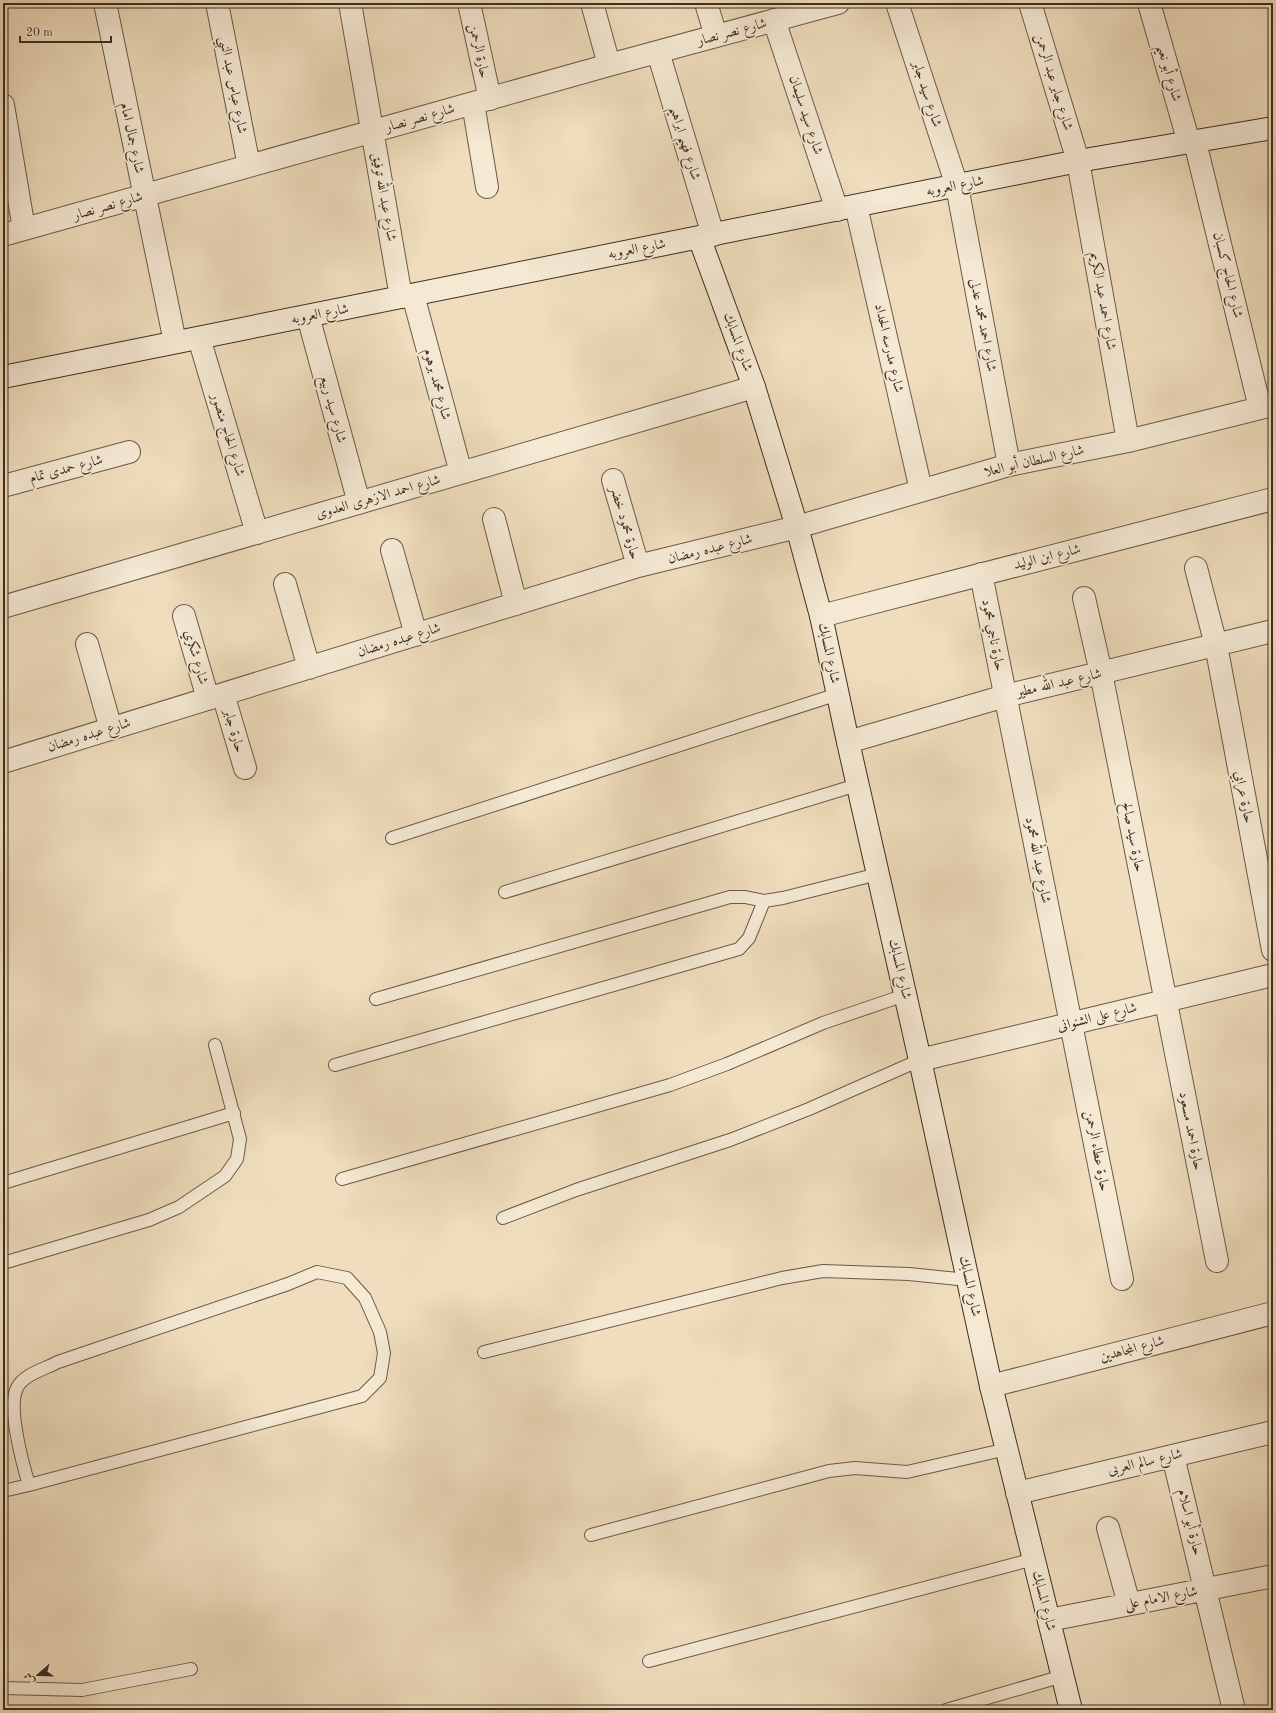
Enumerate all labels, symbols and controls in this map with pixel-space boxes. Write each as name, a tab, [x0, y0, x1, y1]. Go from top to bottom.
street label: شارع نصر نصار	[694, 16, 769, 52]
scale bar	[20, 18, 111, 44]
street label: حارة الرحمن	[464, 22, 493, 80]
text: 20 m	[26, 27, 53, 39]
street label: شارع جابر عبد الرحمن	[1029, 32, 1076, 133]
street label: شارع عباس عبد النبي	[212, 35, 249, 136]
street label: شارع أبو نعيم	[1148, 42, 1188, 105]
street label: شارع سيد جابر	[905, 57, 944, 130]
street label: شارع سيد سليمان	[783, 74, 825, 157]
street label: شارع جمال امام	[113, 101, 146, 176]
street label: شارع نصر نصار	[382, 101, 457, 139]
street label: شارع فهيم ابراهيم	[661, 104, 703, 183]
street label: شارع عبد الله توفيق	[365, 151, 404, 243]
street label: شارع العروبه	[925, 174, 986, 202]
street label: شارع نصر نصار	[70, 189, 145, 227]
street label: شارع الحاج كسبان	[1206, 230, 1245, 321]
street label: شارع العروبه	[607, 237, 668, 265]
street label: شارع احمد عبد الكريم	[1083, 251, 1120, 352]
street label: شارع احمد محمد عدلى	[963, 277, 999, 374]
street label: شارع العروبه	[290, 302, 351, 330]
street label: شارع مدرسه الحداد	[868, 302, 906, 395]
street label: شارع المسابك	[717, 311, 755, 375]
street label: شارع محمد برهوم	[416, 347, 453, 422]
street label: شارع سيد ربيع	[311, 374, 349, 446]
street label: شارع الحاج منصور	[203, 390, 247, 480]
street label: شارع السلطان أبو العلا	[982, 439, 1086, 483]
street label: شارع حمدى تمام	[28, 452, 106, 490]
street label: شارع احمد الازهرى العدوى	[314, 472, 443, 525]
street label: حارة محمود خضر	[605, 483, 642, 562]
street label: شارع عبده رمضان	[666, 532, 755, 570]
street label: شارع ابن الوليد	[1012, 542, 1083, 576]
street label: حارة ناجي محمود	[975, 598, 1007, 673]
street label: شارع عبده رمضان	[356, 621, 444, 663]
street label: شارع المسابك	[812, 621, 842, 685]
street label: شارع شكري	[178, 628, 211, 687]
street label: شارع عبد الله مطير	[1012, 662, 1104, 704]
street label: حارة جابر	[220, 706, 247, 755]
street label: شارع عبده رمضان	[46, 716, 134, 758]
street label: حارة عرابي	[1228, 770, 1256, 825]
street label: حارة سيد صالح	[1114, 801, 1147, 874]
street label: شارع عبد الله محمود	[1019, 815, 1058, 905]
street label: شارع المسابك	[882, 937, 914, 1002]
street label: شارع على الشنوانى	[1056, 1000, 1139, 1038]
street label: حارة احمد مسعود	[1176, 1090, 1205, 1172]
street label: حارة عطاء الرحمن	[1080, 1109, 1113, 1193]
street label: شارع المسابك	[953, 1254, 983, 1318]
street label: شارع المجاهدين	[1098, 1334, 1167, 1368]
street label: شارع سالم العربى	[1106, 1447, 1185, 1482]
street label: حارة أبو اسلام	[1170, 1486, 1209, 1558]
street label: شارع المسابك	[1026, 1569, 1058, 1634]
street label: شارع الامام على	[1123, 1584, 1200, 1617]
north arrow	[18, 1655, 58, 1695]
text: ش	[23, 1671, 37, 1685]

